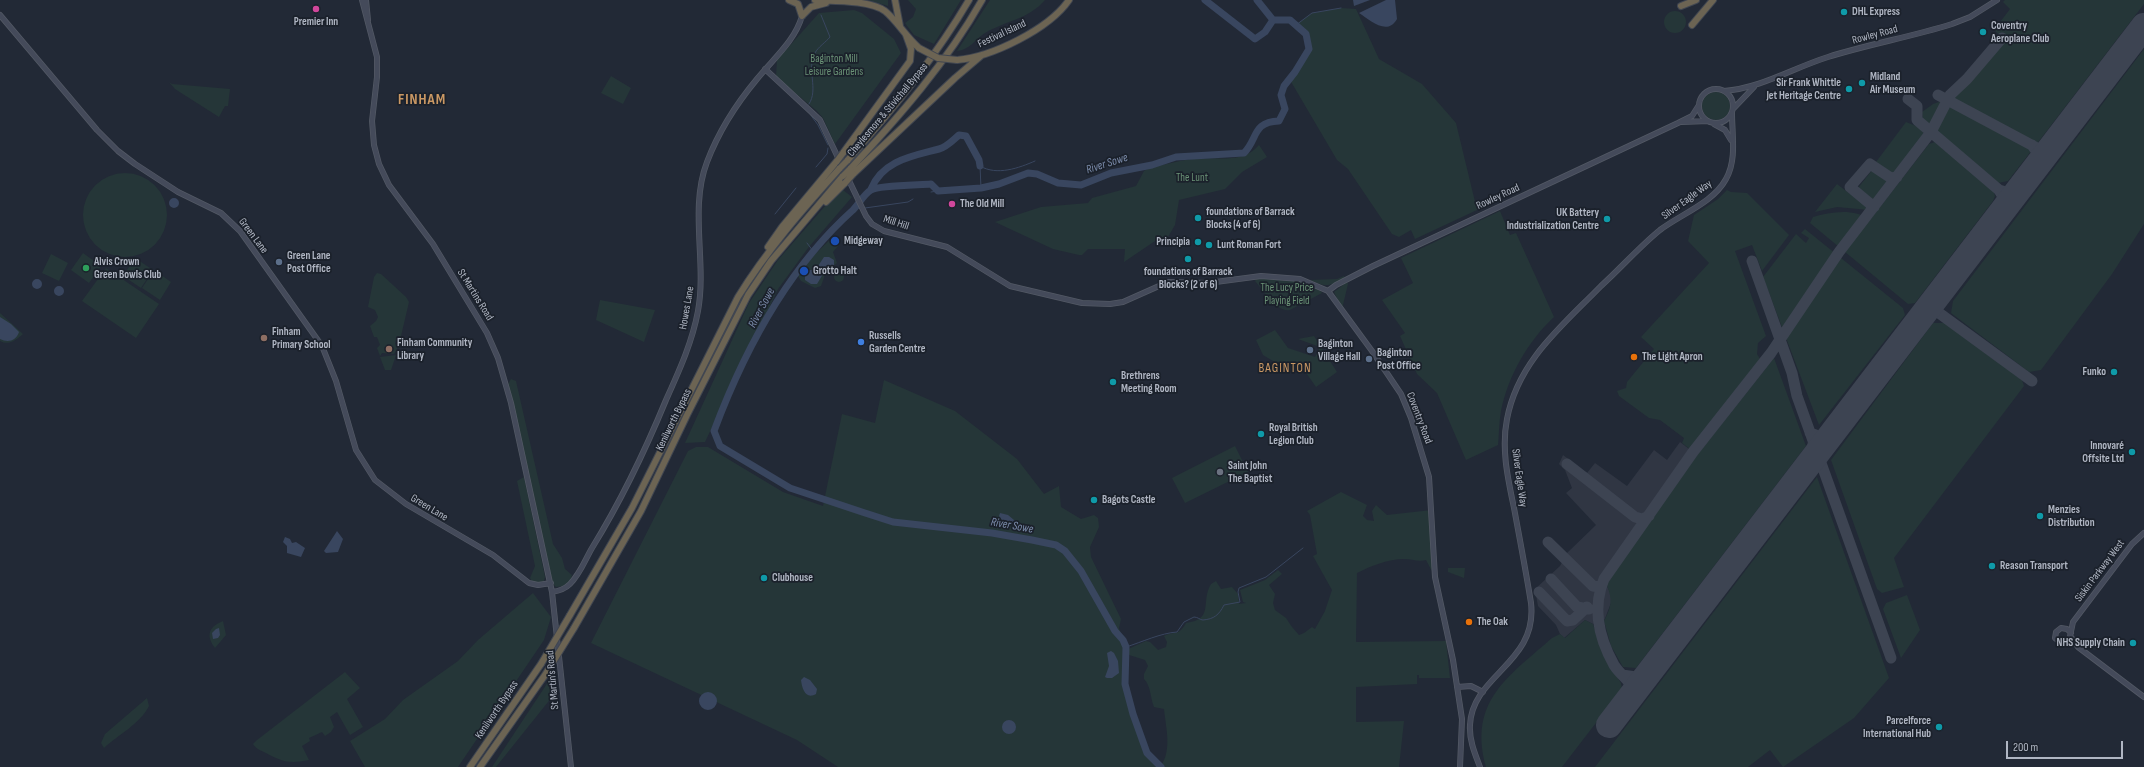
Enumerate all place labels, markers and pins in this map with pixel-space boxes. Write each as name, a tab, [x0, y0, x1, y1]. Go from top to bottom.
marker: Premier Inn	[311, 4, 321, 14]
place label: DHL Express	[1852, 5, 1900, 19]
marker: DHL Express	[1839, 7, 1849, 17]
place label: Premier Inn	[294, 15, 338, 29]
place label: Coventry Aeroplane Club	[1991, 19, 2049, 45]
marker: Coventry Aeroplane Club	[1978, 27, 1988, 37]
place label: Midland Air Museum	[1870, 70, 1915, 96]
place label: Sir Frank Whittle Jet Heritage Centre	[1766, 76, 1841, 102]
marker: Midland Air Museum	[1857, 78, 1867, 88]
marker: Sir Frank Whittle Jet Heritage Centre	[1844, 84, 1854, 94]
place label: The Old Mill	[960, 197, 1004, 211]
marker: The Old Mill	[947, 199, 957, 209]
place label: foundations of Barrack Blocks (4 of 6)	[1206, 205, 1295, 231]
place label: UK Battery Industrialization Centre	[1507, 206, 1599, 232]
marker: foundations of Barrack Blocks (4 of 6)	[1193, 213, 1203, 223]
marker: UK Battery Industrialization Centre	[1602, 214, 1612, 224]
place label: Midgeway	[844, 234, 883, 248]
marker: Midgeway	[829, 235, 841, 247]
place label: Principia	[1156, 235, 1190, 249]
marker: Principia	[1193, 237, 1203, 247]
place label: Lunt Roman Fort	[1217, 238, 1281, 252]
marker: Lunt Roman Fort	[1204, 240, 1214, 250]
place label: Green Lane Post Office	[287, 249, 331, 275]
marker: foundations of Barrack Blocks? (2 of 6)	[1183, 254, 1193, 264]
place label: Alvis Crown Green Bowls Club	[94, 255, 161, 281]
marker: Green Lane Post Office	[274, 257, 284, 267]
marker: Alvis Crown Green Bowls Club	[81, 263, 91, 273]
place label: Grotto Halt	[813, 264, 857, 278]
marker: Grotto Halt	[798, 265, 810, 277]
place label: foundations of Barrack Blocks? (2 of 6)	[1144, 265, 1232, 291]
place label: Finham Primary School	[272, 325, 330, 351]
place label: Russells Garden Centre	[869, 329, 925, 355]
marker: Finham Primary School	[259, 333, 269, 343]
place label: Finham Community Library	[397, 336, 472, 362]
marker: Russells Garden Centre	[856, 337, 866, 347]
place label: Baginton Village Hall	[1318, 337, 1360, 363]
marker: Finham Community Library	[384, 344, 394, 354]
marker: Baginton Village Hall	[1305, 345, 1315, 355]
place label: Baginton Post Office	[1377, 346, 1421, 372]
place label: The Light Apron	[1642, 350, 1703, 364]
marker: The Light Apron	[1629, 352, 1639, 362]
marker: Baginton Post Office	[1364, 354, 1374, 364]
place label: Funko	[2083, 365, 2106, 379]
marker: Funko	[2109, 367, 2119, 377]
place label: Brethrens Meeting Room	[1121, 369, 1177, 395]
marker: Brethrens Meeting Room	[1108, 377, 1118, 387]
place label: Royal British Legion Club	[1269, 421, 1318, 447]
marker: Royal British Legion Club	[1256, 429, 1266, 439]
place label: Innovaré Offsite Ltd	[2082, 439, 2124, 465]
marker: Innovaré Offsite Ltd	[2127, 447, 2137, 457]
place label: Saint John The Baptist	[1228, 459, 1272, 485]
marker: Saint John The Baptist	[1215, 467, 1225, 477]
place label: Bagots Castle	[1102, 493, 1156, 507]
marker: Bagots Castle	[1089, 495, 1099, 505]
place label: Menzies Distribution	[2048, 503, 2095, 529]
marker: Menzies Distribution	[2035, 511, 2045, 521]
place label: Reason Transport	[2000, 559, 2068, 573]
marker: Reason Transport	[1987, 561, 1997, 571]
place label: Clubhouse	[772, 571, 813, 585]
marker: Clubhouse	[759, 573, 769, 583]
place label: The Oak	[1477, 615, 1508, 629]
marker: The Oak	[1464, 617, 1474, 627]
place label: NHS Supply Chain	[2057, 636, 2125, 650]
marker: NHS Supply Chain	[2128, 638, 2138, 648]
place label: Parcelforce International Hub	[1863, 714, 1931, 740]
marker: Parcelforce International Hub	[1934, 722, 1944, 732]

